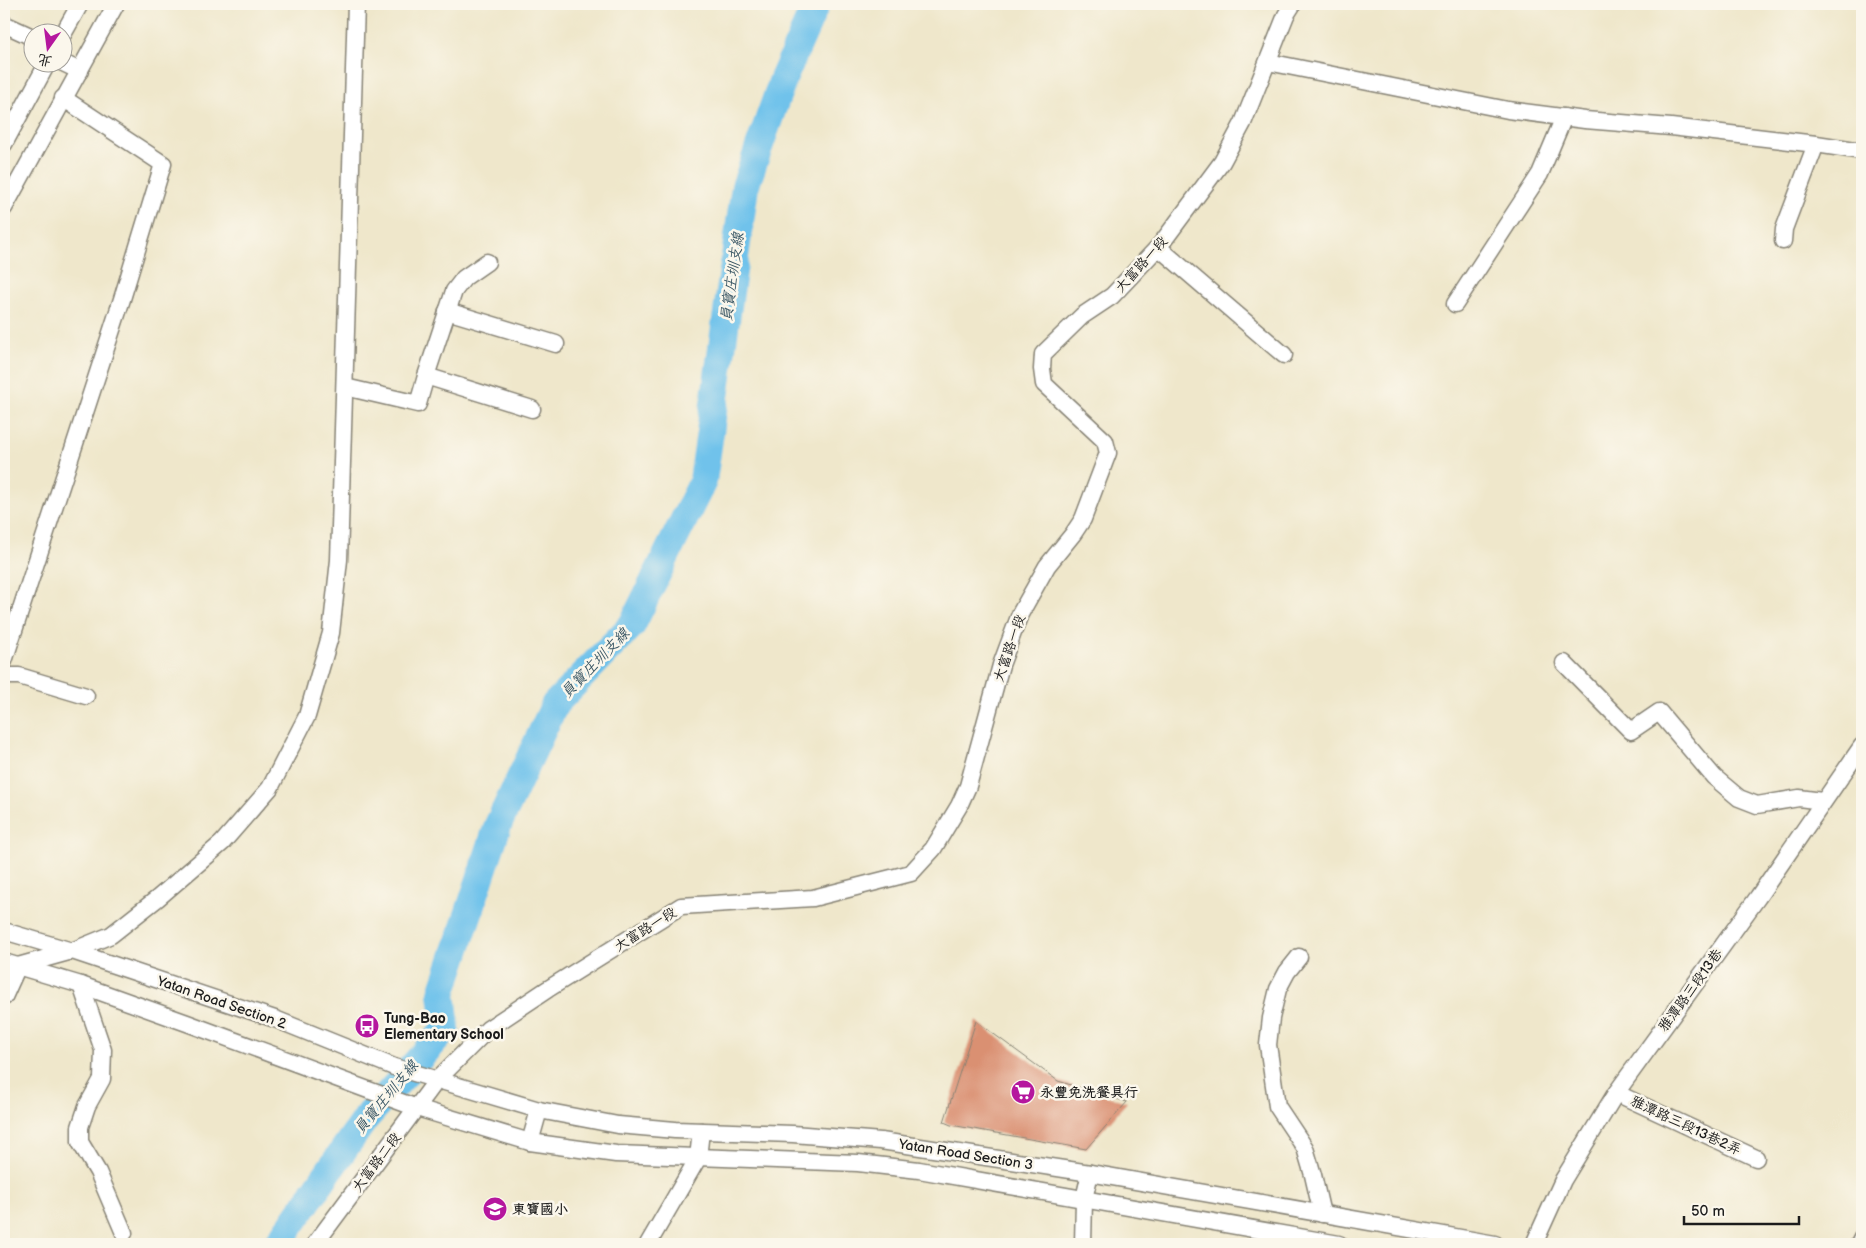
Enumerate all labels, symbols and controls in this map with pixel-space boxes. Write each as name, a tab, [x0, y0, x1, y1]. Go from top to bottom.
north arrow	[22, 22, 72, 72]
text: 北	[36, 50, 54, 70]
water label: 員寶庄圳支線	[717, 230, 748, 323]
street label: 大富路一段	[1112, 233, 1171, 296]
street label: 大富路一段	[990, 612, 1029, 684]
water label: 員寶庄圳支線	[557, 624, 634, 702]
street label: 大富路一段	[611, 904, 679, 955]
street label: 雅潭路三段13巷	[1655, 945, 1727, 1035]
street label: Yatan Road Section 2	[154, 972, 289, 1033]
place label: Tung-Bao Elementary School	[384, 1010, 504, 1043]
bus stop icon: Tung-Bao Elementary School	[354, 1013, 380, 1039]
water label: 員寶庄圳支線	[350, 1056, 423, 1138]
supermarket icon: 永豐免洗餐具行	[1010, 1079, 1036, 1105]
place label: 永豐免洗餐具行	[1040, 1084, 1138, 1101]
street label: 雅潭路三段13巷2弄	[1628, 1092, 1744, 1159]
street label: 大富路二段	[349, 1129, 404, 1195]
street label: Yatan Road Section 3	[897, 1135, 1034, 1174]
scale bar	[1684, 1193, 1798, 1225]
school or university icon: 東寶國小	[482, 1196, 508, 1222]
place label: 東寶國小	[512, 1201, 568, 1218]
text: 50 m	[1691, 1202, 1725, 1221]

